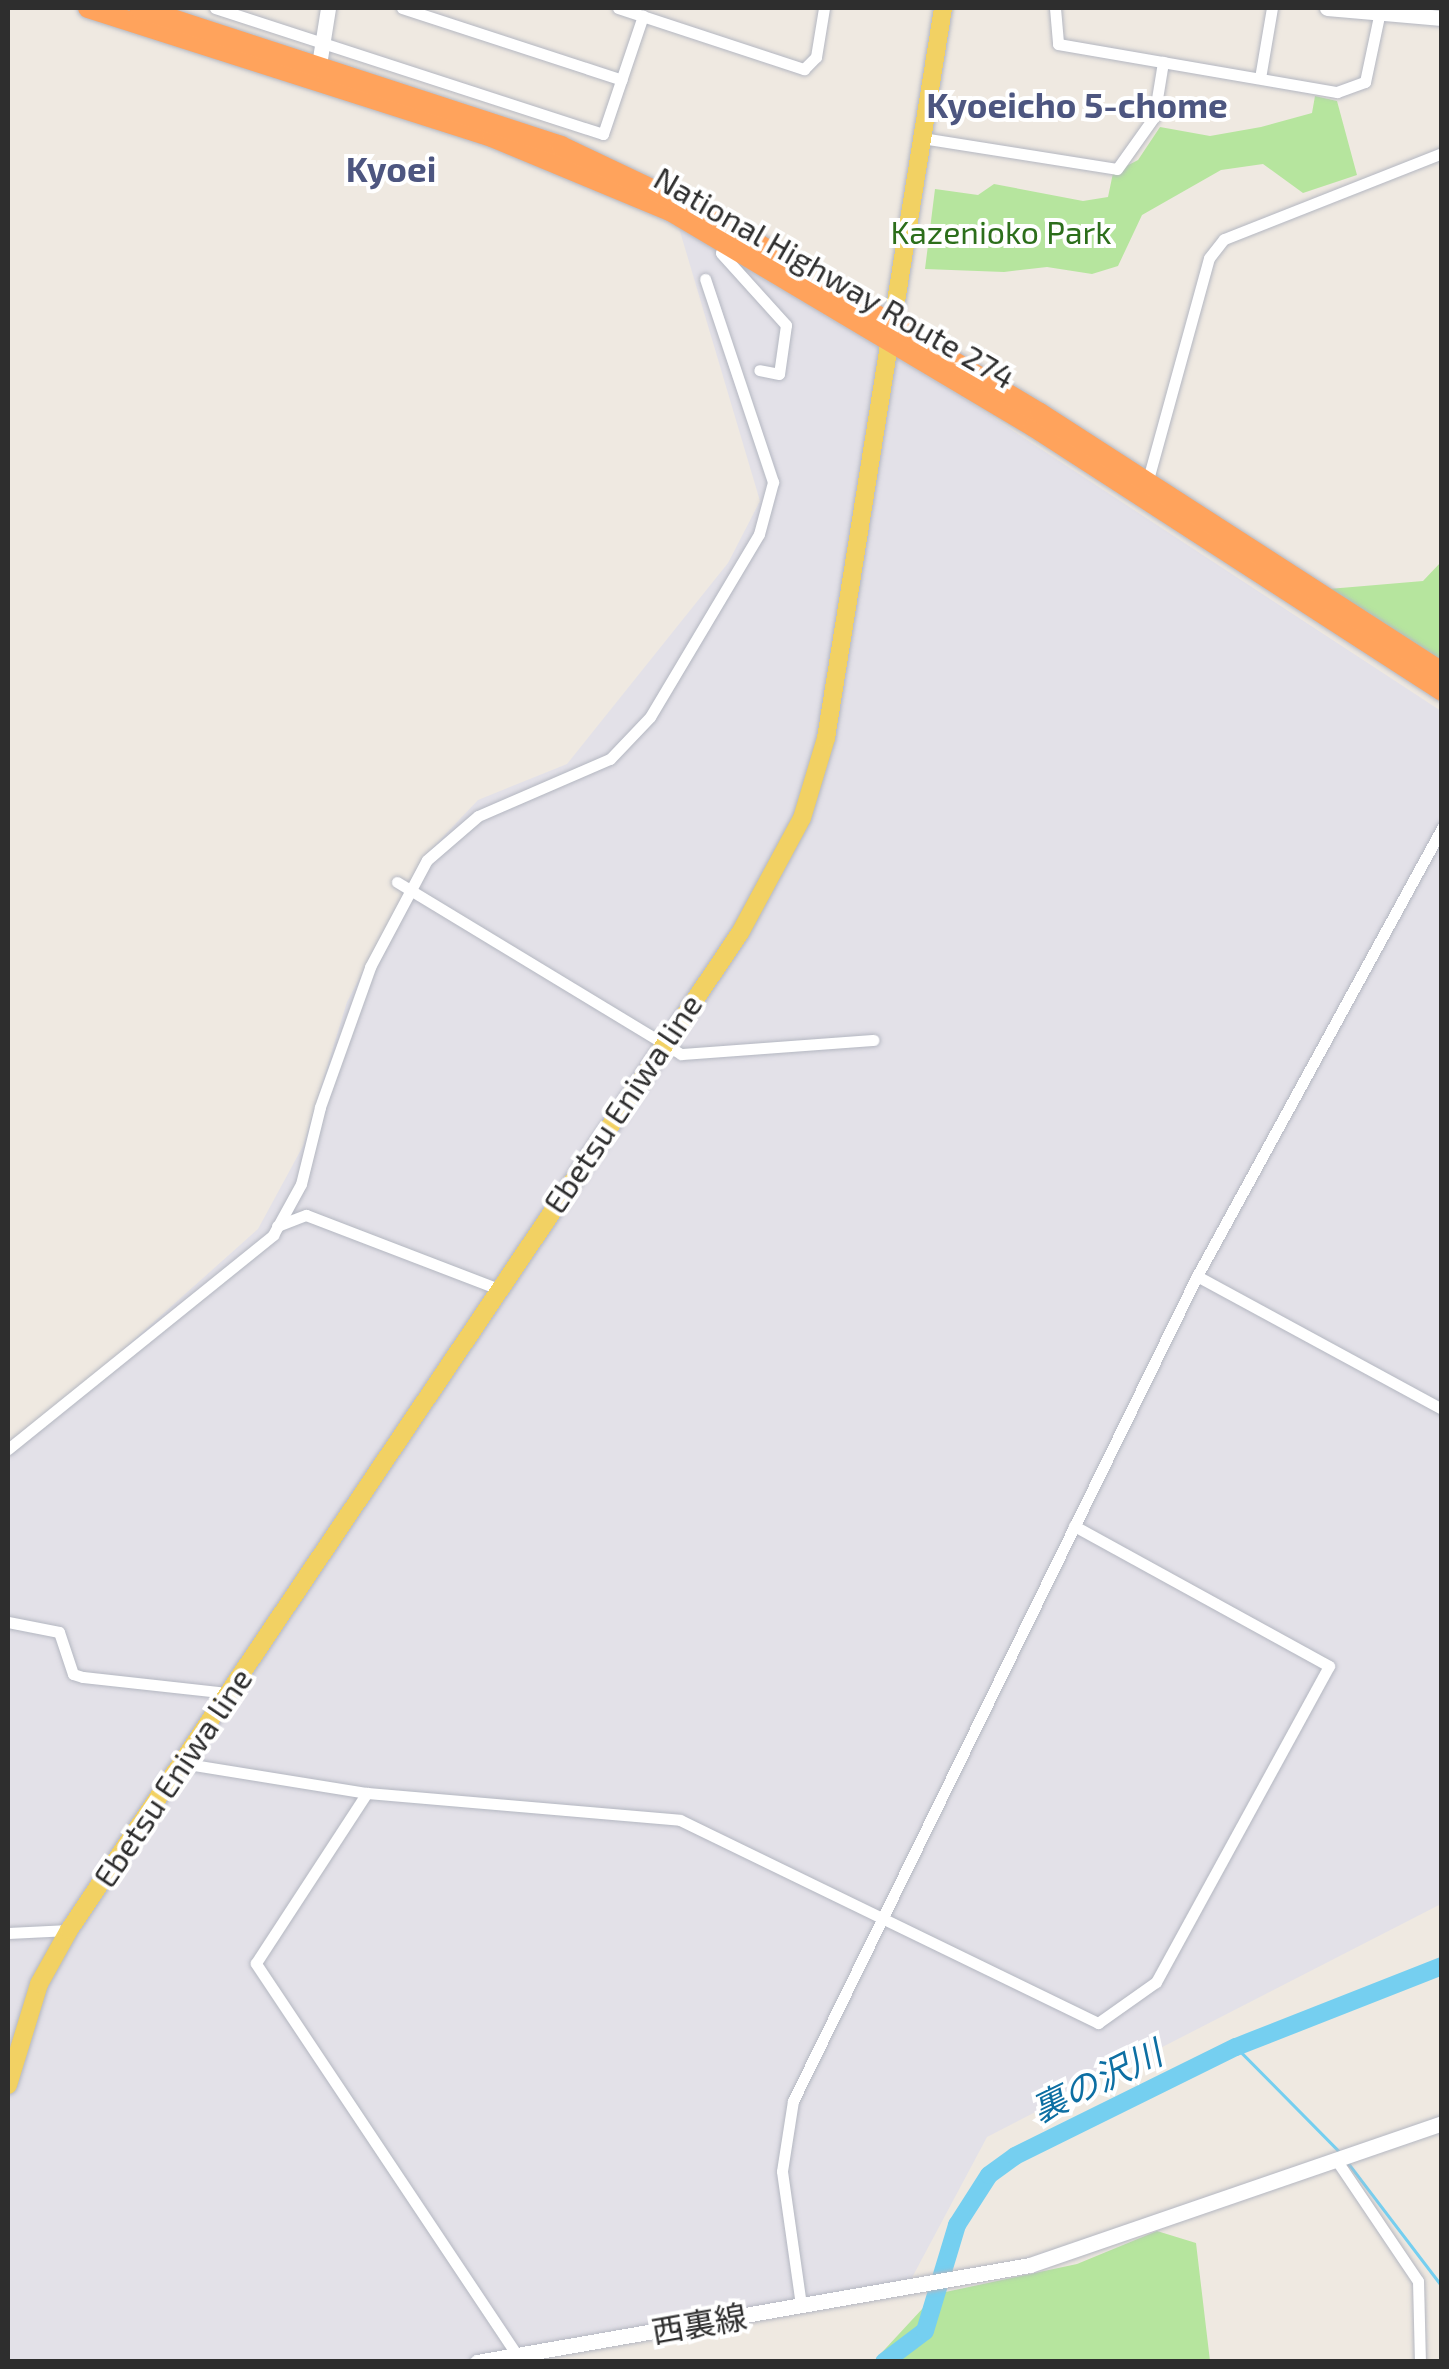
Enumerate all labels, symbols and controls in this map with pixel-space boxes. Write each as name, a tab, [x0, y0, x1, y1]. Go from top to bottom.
district label: Kyoeicho 5-chome	[926, 83, 1228, 125]
district label: Kyoei	[346, 147, 436, 189]
street label: National Highway Route 274	[647, 158, 1023, 396]
park label: Kazenioko Park	[890, 212, 1112, 250]
street label: Ebetsu Eniwa line	[535, 986, 709, 1220]
street label: Ebetsu Eniwa line	[85, 1660, 259, 1894]
water label: 裏の沢川	[1024, 2030, 1168, 2130]
street label: 西裏線	[648, 2296, 750, 2350]

